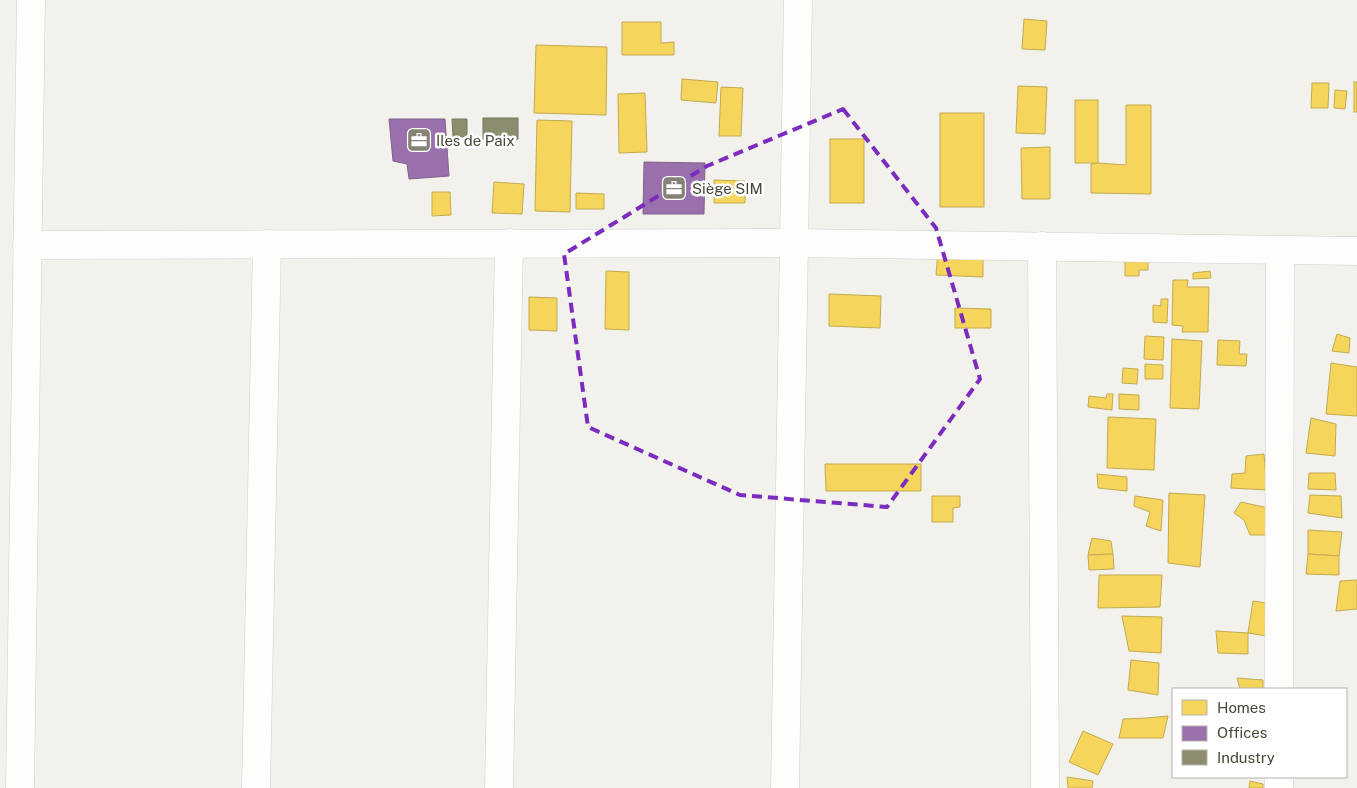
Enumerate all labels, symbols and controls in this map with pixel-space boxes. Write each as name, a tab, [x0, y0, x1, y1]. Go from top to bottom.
office icon: Iles de Paix	[406, 127, 432, 153]
place label: Iles de Paix	[436, 132, 515, 149]
office icon: Siège SIM	[661, 175, 687, 201]
place label: Siège SIM	[692, 180, 763, 197]
legend	[1172, 688, 1347, 778]
text: Homes	[1217, 699, 1266, 716]
text: Offices	[1217, 724, 1267, 741]
text: Industry	[1217, 749, 1275, 766]

